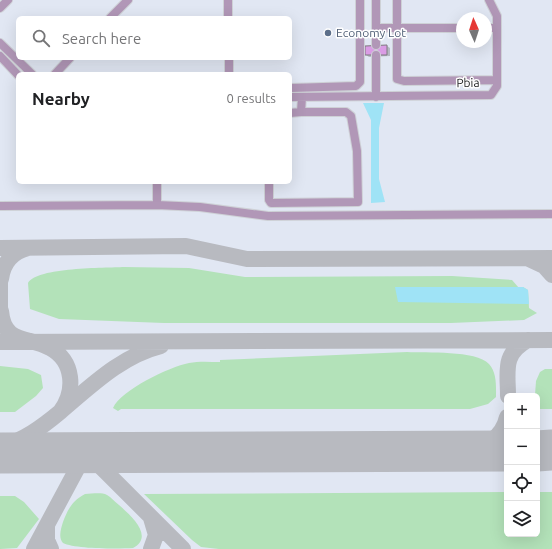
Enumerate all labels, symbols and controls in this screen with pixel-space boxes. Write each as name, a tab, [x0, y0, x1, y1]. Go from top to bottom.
north arrow	[456, 12, 492, 48]
search box	[16, 16, 292, 60]
place label: Economy Lot	[336, 26, 406, 39]
icon: search	[30, 27, 52, 49]
marker: Economy Lot	[323, 28, 333, 38]
text: Search here	[62, 30, 141, 47]
street label: Pbia	[456, 76, 480, 89]
text: Nearby	[32, 89, 90, 108]
text: 0 results	[226, 91, 276, 105]
map controls	[504, 393, 540, 537]
button: +	[504, 393, 540, 429]
button: −	[504, 429, 540, 465]
button: locate	[504, 465, 540, 501]
button: layers	[504, 501, 540, 537]

